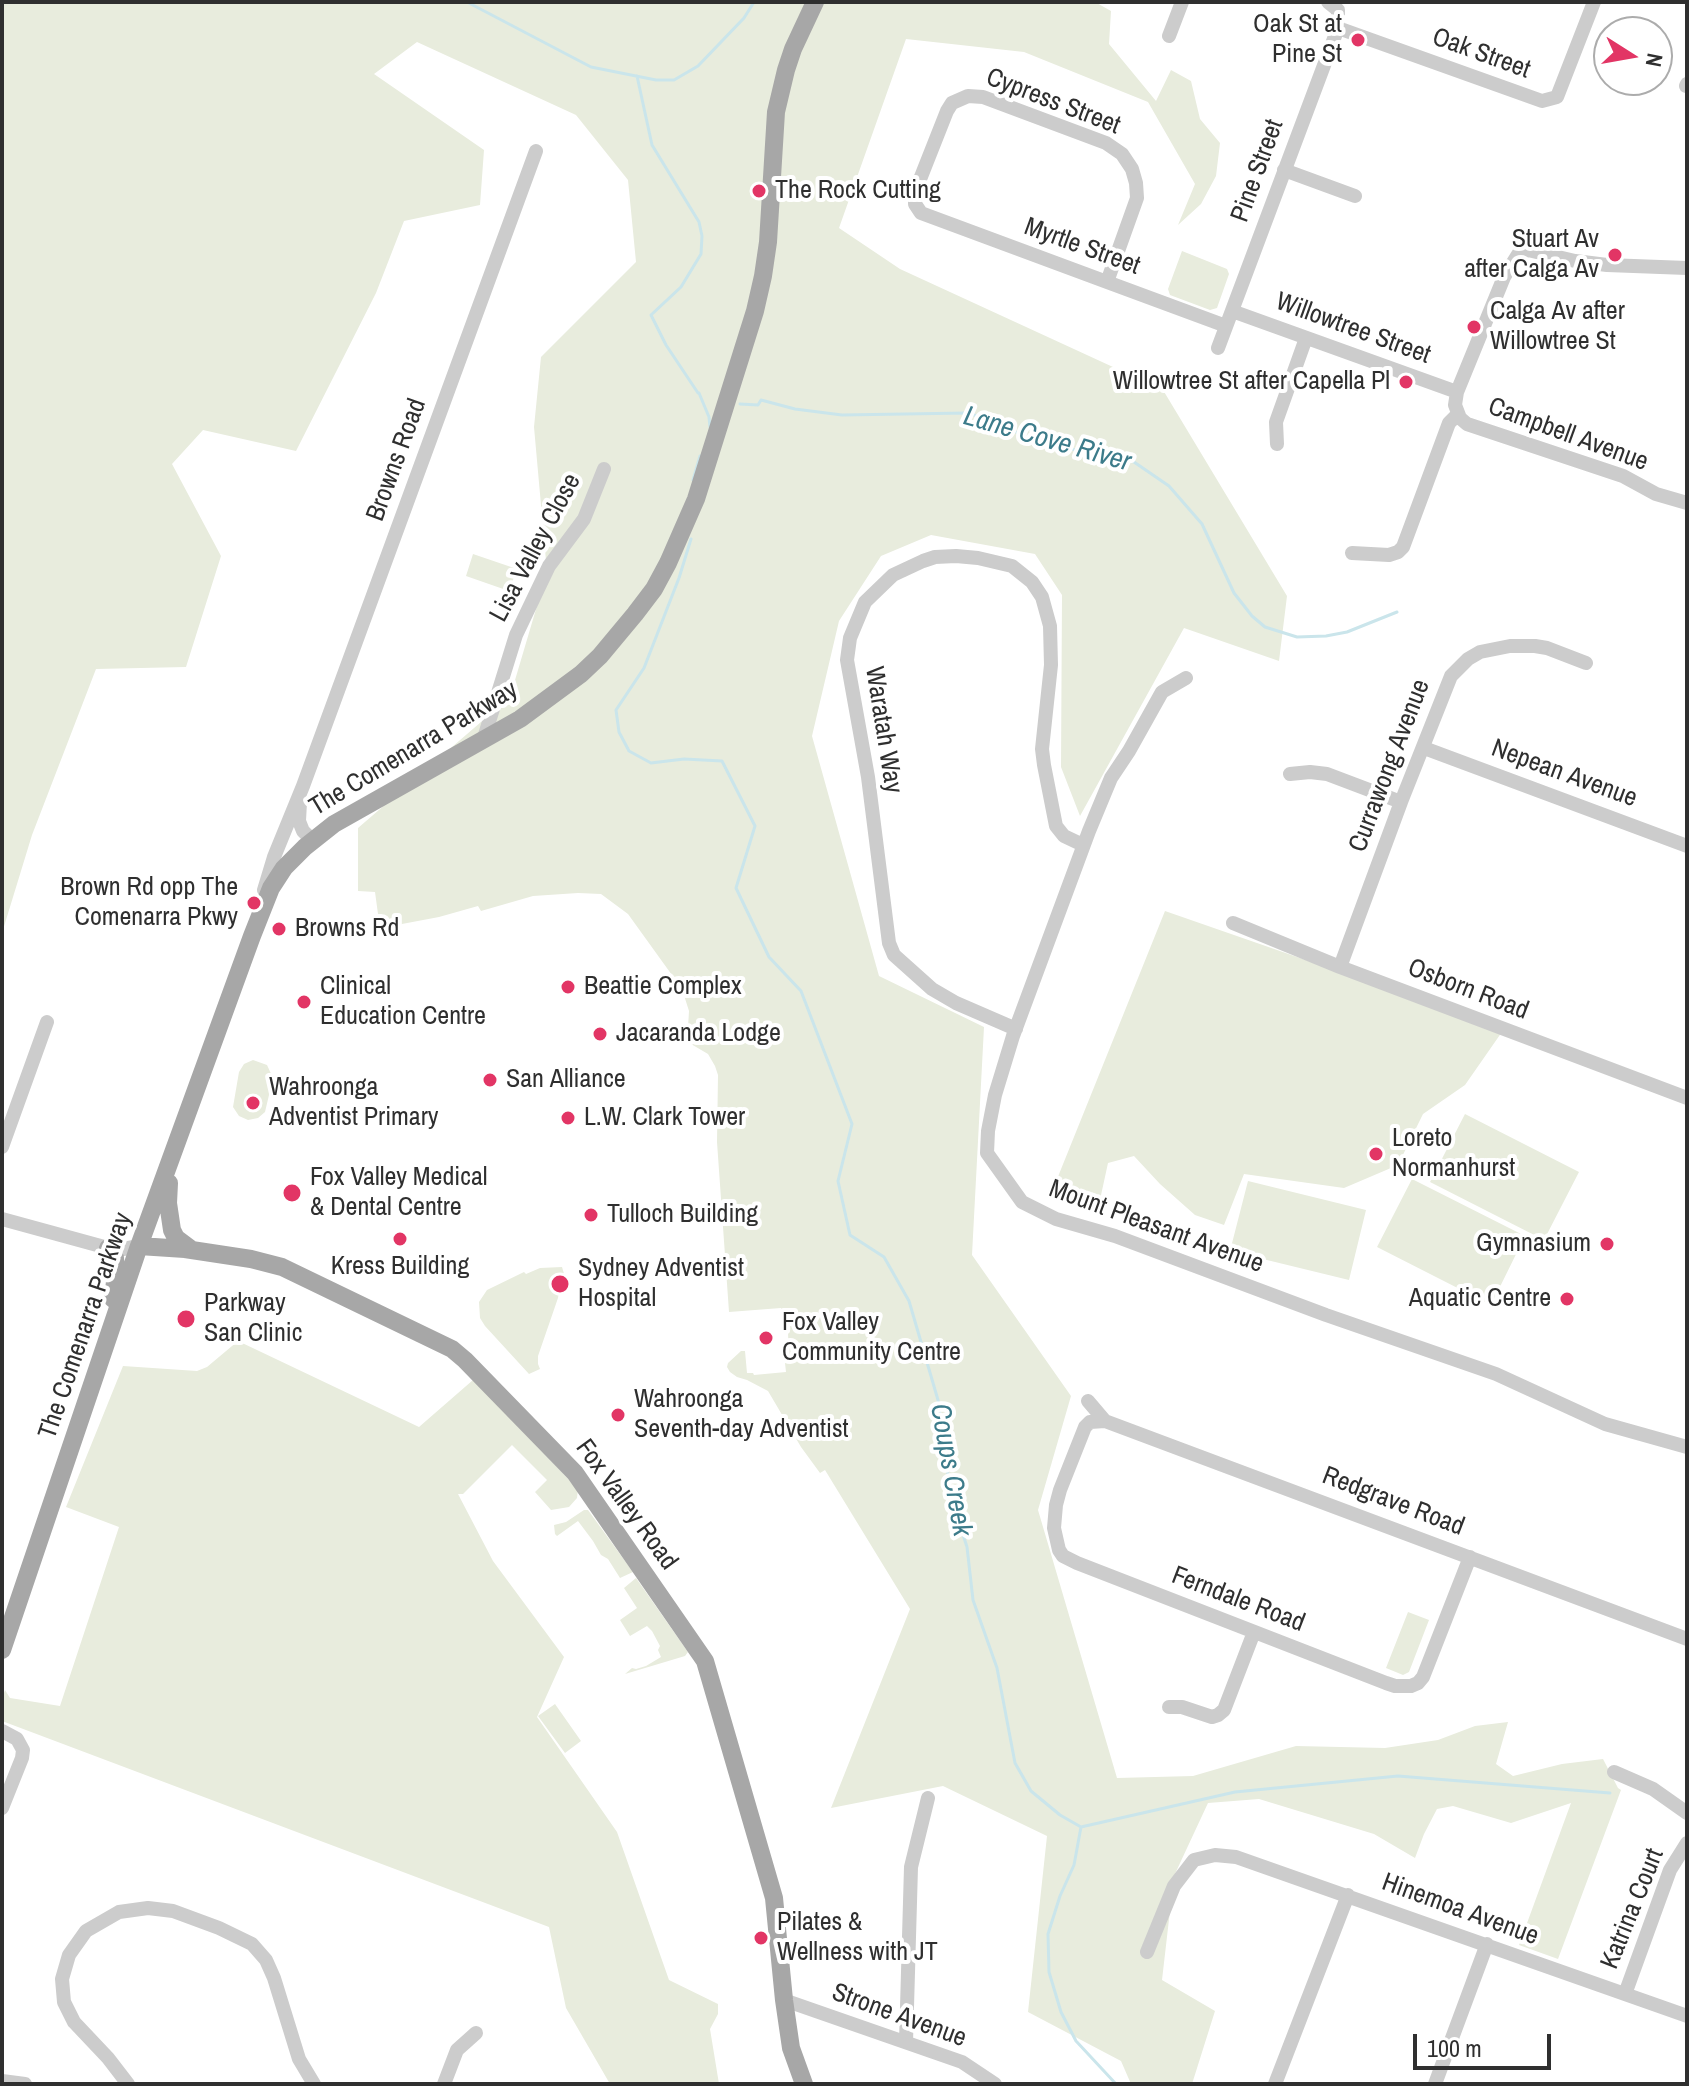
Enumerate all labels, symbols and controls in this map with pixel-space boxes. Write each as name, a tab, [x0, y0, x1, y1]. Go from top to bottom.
place label: Oak St at Pine St	[1253, 9, 1342, 70]
north arrow	[1593, 16, 1673, 96]
street label: Oak Street	[1428, 22, 1534, 86]
marker: Oak St at Pine St	[1349, 31, 1367, 49]
text: N	[1639, 51, 1671, 69]
street label: Cypress Street	[982, 62, 1124, 142]
street label: Pine Street	[1225, 116, 1291, 226]
place label: The Rock Cutting	[775, 175, 941, 207]
marker: The Rock Cutting	[750, 182, 768, 200]
street label: Myrtle Street	[1020, 212, 1144, 282]
place label: Stuart Av after Calga Av	[1464, 224, 1599, 286]
marker: Stuart Av after Calga Av	[1606, 246, 1624, 264]
street label: Willowtree Street	[1271, 287, 1435, 371]
place label: Calga Av after Willowtree St	[1490, 296, 1625, 358]
marker: Calga Av after Willowtree St	[1465, 318, 1483, 336]
place label: Willowtree St after Capella Pl	[1113, 366, 1390, 398]
marker: Willowtree St after Capella Pl	[1397, 373, 1415, 391]
street label: Campbell Avenue	[1484, 392, 1652, 478]
street label: Browns Road	[360, 395, 434, 525]
water label: Lane Cove River	[960, 400, 1134, 480]
street label: Lisa Valley Close	[484, 469, 588, 627]
street label: Waratah Way	[858, 665, 908, 795]
street label: The Comenarra Parkway	[304, 675, 524, 823]
street label: Currawong Avenue	[1343, 675, 1437, 857]
street label: Nepean Avenue	[1487, 733, 1641, 815]
place label: Brown Rd opp The Comenarra Pkwy	[60, 872, 238, 934]
marker: Brown Rd opp The Comenarra Pkwy	[245, 894, 263, 912]
place label: Browns Rd	[295, 913, 399, 945]
marker: Browns Rd	[270, 920, 288, 938]
street label: Osborn Road	[1403, 953, 1533, 1027]
place label: Clinical Education Centre	[320, 971, 486, 1032]
place label: Beattie Complex	[584, 971, 742, 1003]
marker: Beattie Complex	[559, 978, 577, 996]
marker: Clinical Education Centre	[295, 993, 313, 1011]
place label: Jacaranda Lodge	[616, 1018, 781, 1050]
marker: Jacaranda Lodge	[591, 1025, 609, 1043]
place label: San Alliance	[506, 1064, 626, 1096]
marker: San Alliance	[481, 1071, 499, 1089]
place label: Wahroonga Adventist Primary	[269, 1072, 438, 1134]
marker: Wahroonga Adventist Primary	[244, 1094, 262, 1112]
place label: L.W. Clark Tower	[584, 1102, 745, 1134]
marker: L.W. Clark Tower	[559, 1109, 577, 1127]
place label: Loreto Normanhurst	[1392, 1123, 1515, 1184]
marker: Loreto Normanhurst	[1367, 1145, 1385, 1163]
place label: Fox Valley Medical & Dental Centre	[310, 1162, 488, 1224]
street label: Mount Pleasant Avenue	[1044, 1174, 1268, 1280]
marker: Fox Valley Medical & Dental Centre	[281, 1182, 303, 1204]
place label: Tulloch Building	[607, 1199, 758, 1231]
marker: Tulloch Building	[582, 1206, 600, 1224]
street label: The Comenarra Parkway	[33, 1209, 139, 1443]
place label: Gymnasium	[1476, 1228, 1591, 1260]
marker: Kress Building	[391, 1230, 409, 1248]
marker: Gymnasium	[1598, 1235, 1616, 1253]
place label: Kress Building	[331, 1251, 469, 1283]
place label: Sydney Adventist Hospital	[578, 1253, 744, 1314]
marker: Sydney Adventist Hospital	[549, 1273, 571, 1295]
place label: Aquatic Centre	[1409, 1283, 1551, 1315]
place label: Parkway San Clinic	[204, 1288, 302, 1350]
marker: Aquatic Centre	[1558, 1290, 1576, 1308]
place label: Fox Valley Community Centre	[782, 1307, 961, 1368]
marker: Parkway San Clinic	[175, 1308, 197, 1330]
marker: Fox Valley Community Centre	[757, 1329, 775, 1347]
place label: Wahroonga Seventh-day Adventist	[634, 1384, 849, 1446]
water label: Coups Creek	[922, 1401, 978, 1539]
marker: Wahroonga Seventh-day Adventist	[609, 1406, 627, 1424]
street label: Fox Valley Road	[568, 1434, 684, 1576]
street label: Redgrave Road	[1318, 1461, 1468, 1543]
street label: Ferndale Road	[1167, 1560, 1309, 1640]
street label: Katrina Court	[1595, 1844, 1671, 1974]
street label: Hinemoa Avenue	[1377, 1867, 1543, 1953]
place label: Pilates & Wellness with JT	[777, 1907, 938, 1968]
marker: Pilates & Wellness with JT	[752, 1929, 770, 1947]
street label: Strone Avenue	[828, 1977, 970, 2055]
scale bar	[1417, 2018, 1555, 2068]
text: 100 m	[1427, 2032, 1482, 2064]

